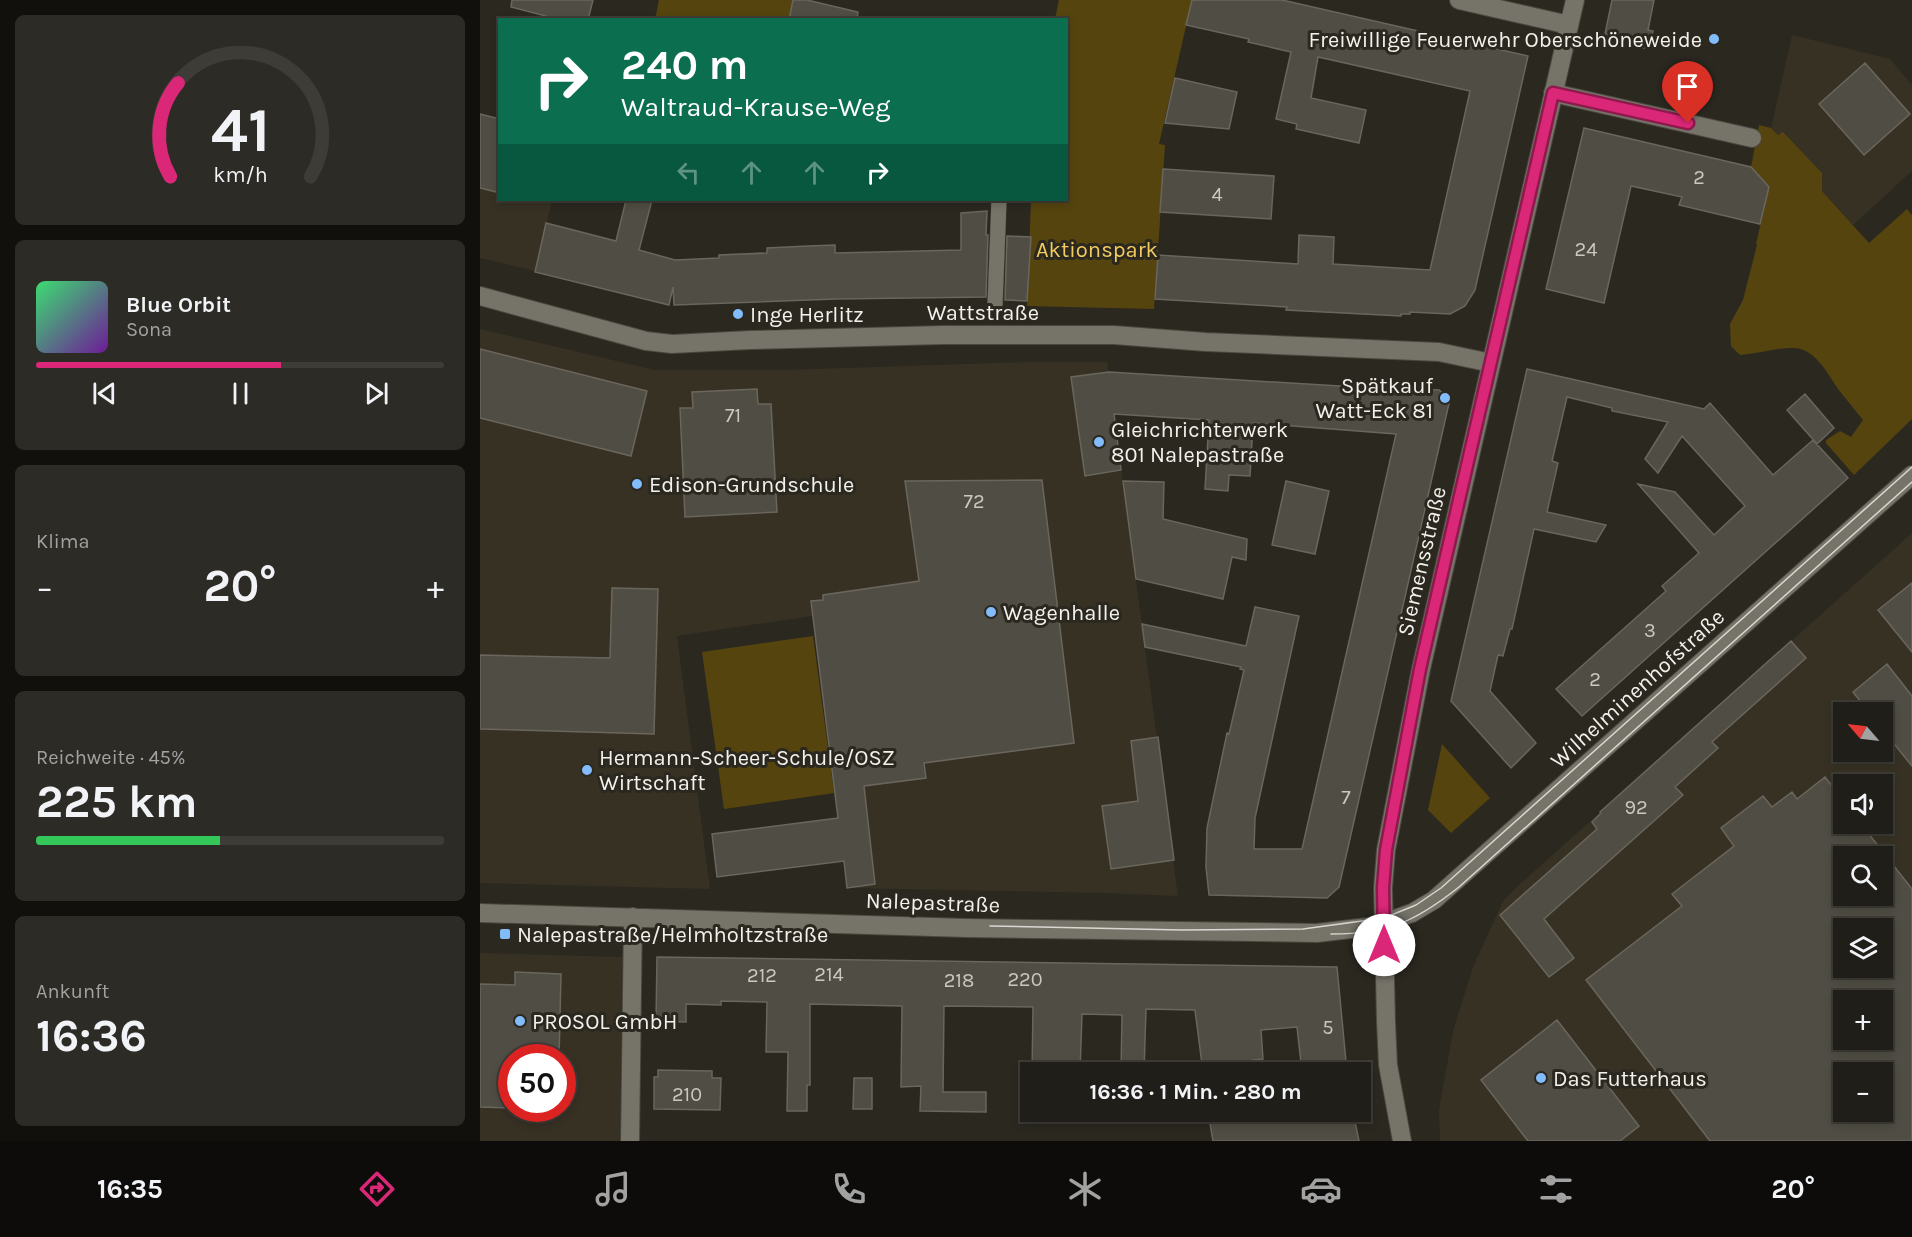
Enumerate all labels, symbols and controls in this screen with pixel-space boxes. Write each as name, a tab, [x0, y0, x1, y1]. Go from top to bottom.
place label: Freiwillige Feuerwehr Oberschöneweide	[1308, 27, 1702, 53]
marker: Freiwillige Feuerwehr Oberschöneweide	[1707, 32, 1721, 46]
text: 240 m	[621, 40, 748, 90]
icon: right	[522, 42, 600, 120]
pin	[1662, 61, 1713, 123]
icon: arrive	[1671, 70, 1704, 103]
text: Waltraud-Krause-Weg	[621, 91, 890, 123]
text: 41	[210, 94, 270, 167]
icon: left	[672, 156, 705, 189]
icon: ahead	[735, 156, 768, 189]
icon: ahead	[798, 156, 831, 189]
icon: right	[861, 156, 894, 189]
text: km/h	[213, 162, 267, 187]
house number: 2	[1693, 166, 1705, 189]
house number: 4	[1211, 183, 1223, 206]
park label: Aktionspark	[1036, 237, 1158, 263]
house number: 24	[1575, 238, 1597, 261]
text: Blue Orbit	[126, 292, 231, 318]
street label: Wattstraße	[927, 300, 1039, 326]
place label: Inge Herlitz	[750, 302, 864, 328]
marker: Inge Herlitz	[731, 307, 745, 321]
text: Sona	[126, 318, 172, 341]
place label: Spätkauf Watt-Eck 81	[1316, 373, 1433, 424]
icon: previous	[88, 377, 121, 410]
icon: pause	[224, 377, 257, 410]
icon: next	[360, 377, 393, 410]
marker: Spätkauf Watt-Eck 81	[1438, 391, 1452, 405]
house number: 71	[725, 404, 741, 427]
place label: Gleichrichterwerk 801 Nalepastraße	[1111, 417, 1288, 468]
marker: Gleichrichterwerk 801 Nalepastraße	[1092, 435, 1106, 449]
place label: Edison-Grundschule	[649, 472, 854, 498]
marker: Edison-Grundschule	[630, 477, 644, 491]
street label: Siemensstraße	[1392, 484, 1452, 638]
house number: 72	[964, 490, 984, 513]
text: Klima	[36, 530, 89, 553]
text: 20°	[203, 560, 277, 612]
text: −	[36, 568, 53, 606]
text: +	[427, 568, 444, 606]
place label: Wagenhalle	[1003, 600, 1120, 626]
street label: Wilhelminenhofstraße	[1545, 604, 1730, 774]
marker: Wagenhalle	[984, 605, 998, 619]
house number: 3	[1644, 619, 1656, 642]
house number: 2	[1589, 668, 1601, 691]
north arrow	[1833, 702, 1893, 762]
map controls	[1833, 702, 1893, 1122]
place label: Hermann-Scheer-Schule/OSZ Wirtschaft	[599, 745, 895, 796]
text: Reichweite · 45%	[36, 746, 185, 769]
marker: Hermann-Scheer-Schule/OSZ Wirtschaft	[580, 763, 594, 777]
button: sound	[1833, 774, 1893, 834]
text: 225 km	[36, 776, 197, 828]
house number: 7	[1341, 786, 1351, 809]
house number: 92	[1624, 796, 1648, 819]
button: search	[1833, 846, 1893, 906]
street label: Nalepastraße	[865, 888, 1001, 918]
position arrow	[1352, 913, 1416, 977]
button: layers	[1833, 918, 1893, 978]
place label: Nalepastraße/Helmholtzstraße	[517, 922, 828, 948]
marker: Nalepastraße/Helmholtzstraße	[498, 927, 512, 941]
house number: 214	[814, 963, 844, 986]
house number: 212	[747, 964, 777, 987]
house number: 220	[1007, 968, 1043, 991]
house number: 218	[944, 969, 974, 992]
text: Ankunft	[36, 980, 109, 1003]
button: +	[1833, 990, 1893, 1050]
place label: PROSOL GmbH	[532, 1009, 677, 1035]
text: 16:36	[36, 1010, 147, 1062]
marker: PROSOL GmbH	[513, 1014, 527, 1028]
house number: 5	[1322, 1016, 1334, 1039]
speed limit sign: 50	[498, 1044, 576, 1122]
button: −	[1833, 1062, 1893, 1122]
place label: Das Futterhaus	[1553, 1066, 1707, 1092]
marker: Das Futterhaus	[1534, 1071, 1548, 1085]
text: 16:36 · 1 Min. · 280 m	[1089, 1079, 1302, 1105]
house number: 210	[672, 1083, 702, 1106]
icon: directions	[356, 1168, 398, 1210]
icon: music	[592, 1168, 634, 1210]
icon: phone	[828, 1168, 870, 1210]
icon: climate	[1064, 1168, 1106, 1210]
icon: car	[1300, 1168, 1342, 1210]
icon: filters	[1535, 1168, 1577, 1210]
text: 16:35	[97, 1173, 163, 1205]
text: 20°	[1771, 1173, 1815, 1205]

